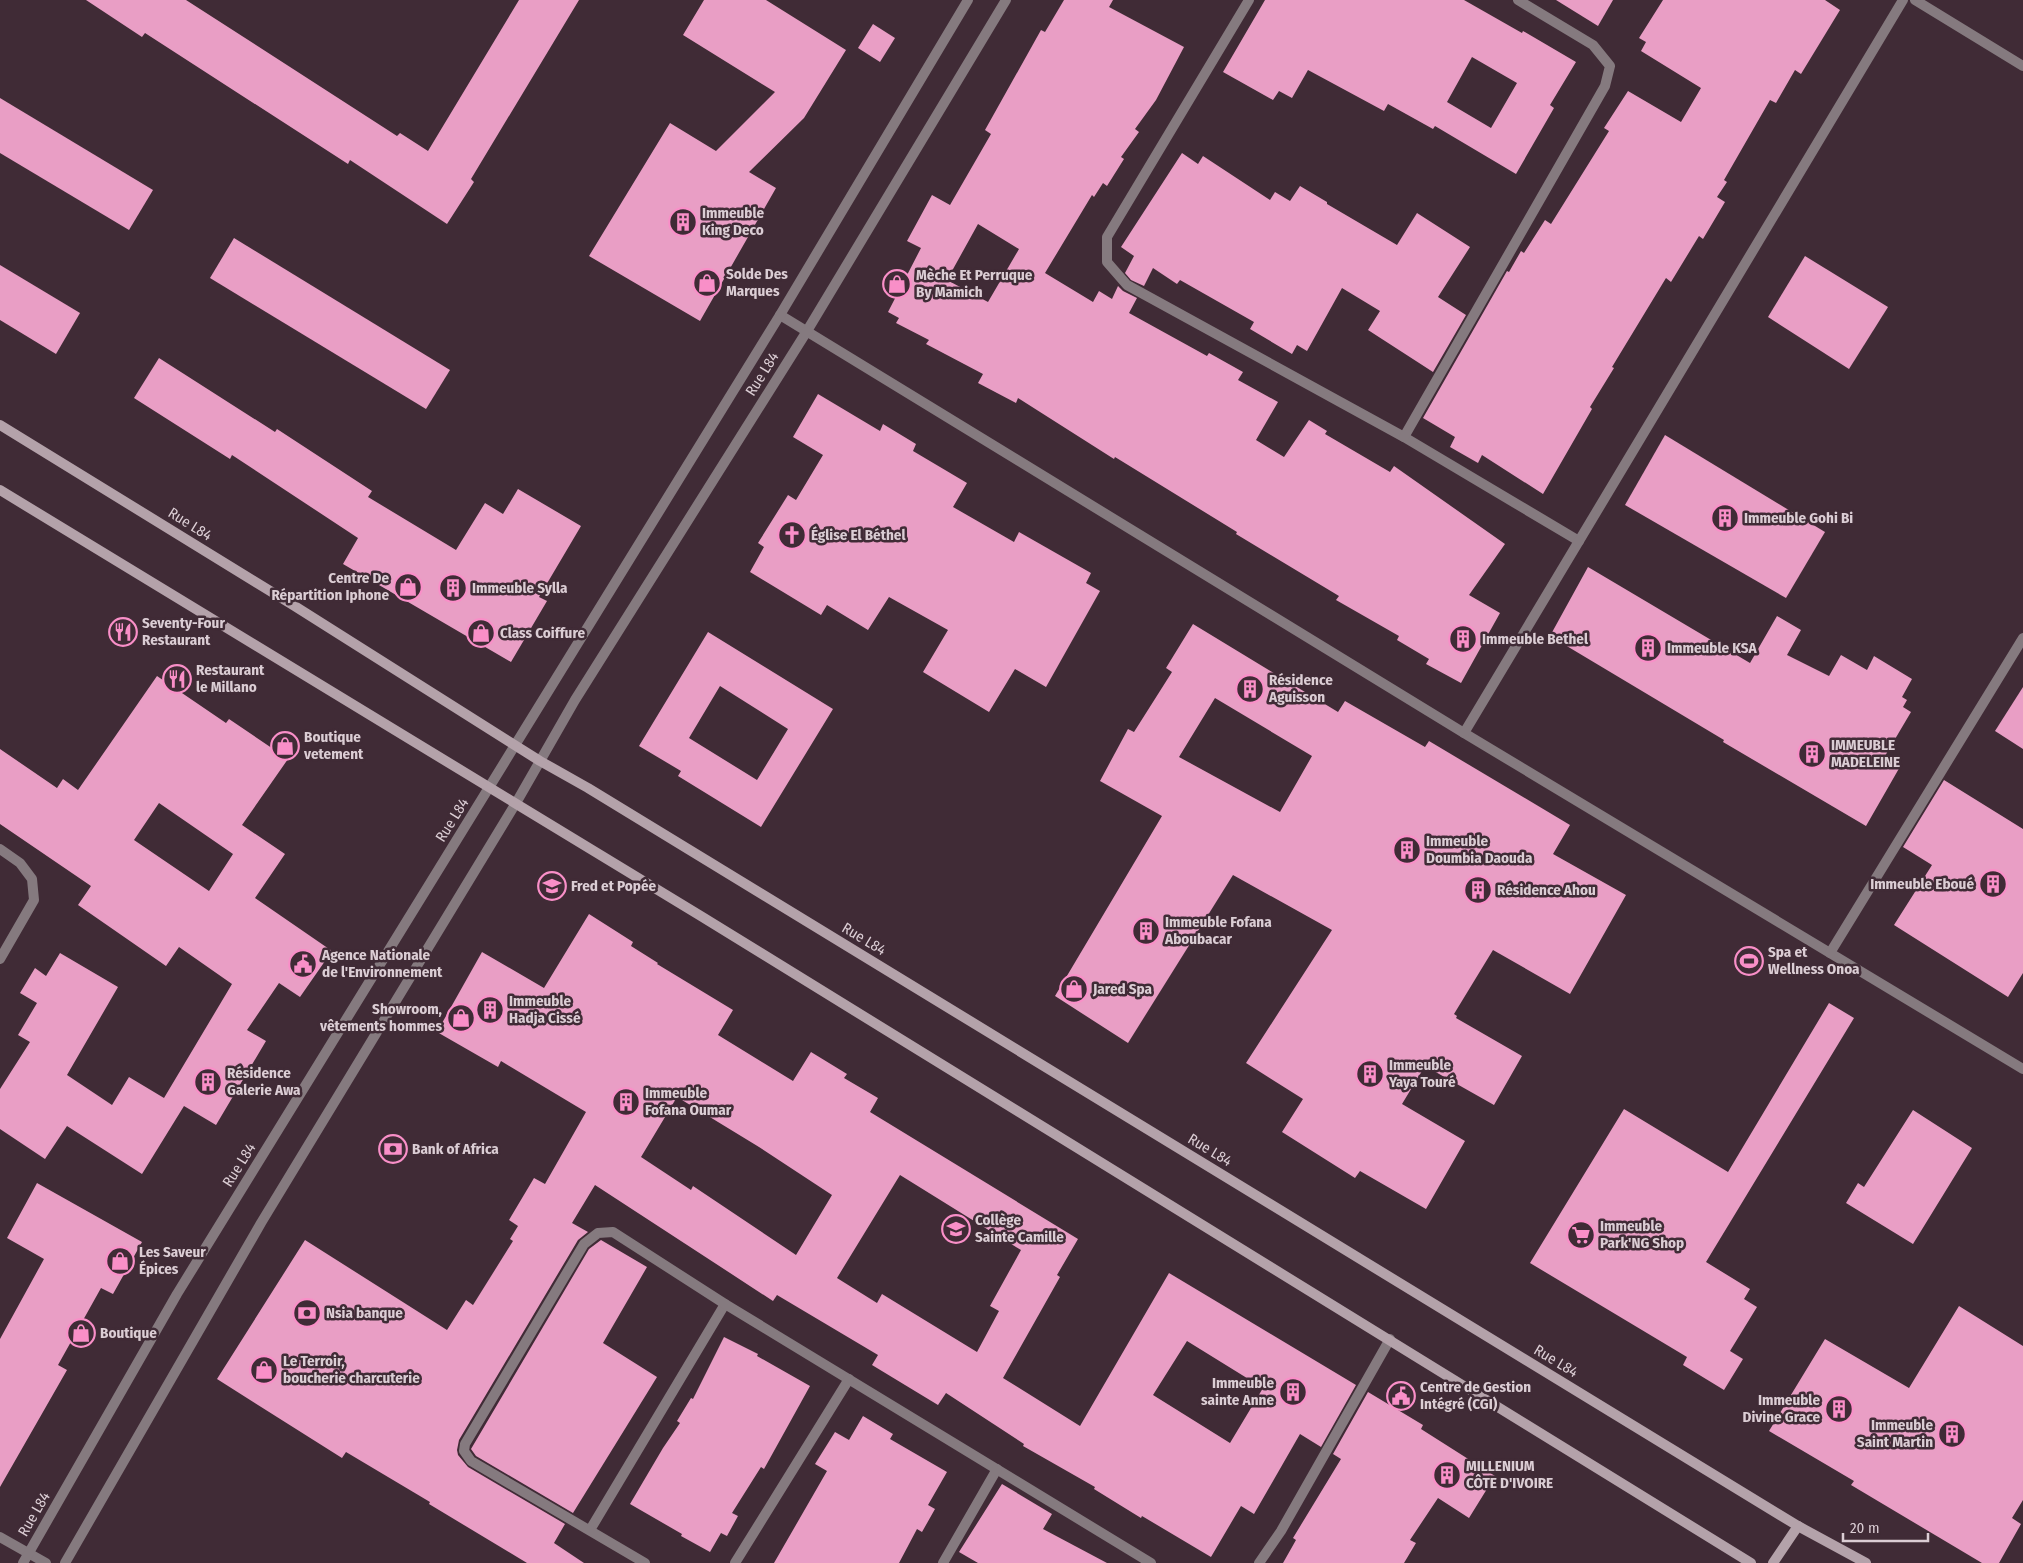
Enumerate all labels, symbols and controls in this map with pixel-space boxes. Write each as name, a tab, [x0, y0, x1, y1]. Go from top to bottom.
place label: Immeuble King Deco	[702, 204, 764, 239]
building icon: Immeuble King Deco	[668, 207, 698, 237]
place label: Solde Des Marques	[726, 265, 788, 300]
place label: Mèche Et Perruque By Mamich	[916, 266, 1033, 301]
shop icon: Solde Des Marques	[692, 268, 722, 298]
shop icon: Mèche Et Perruque By Mamich	[882, 269, 912, 299]
street label: Rue L84	[742, 349, 782, 399]
building icon: Immeuble Gohi Bi	[1710, 503, 1740, 533]
street label: Rue L84	[165, 504, 215, 544]
place label: Immeuble Gohi Bi	[1744, 509, 1853, 527]
church icon: Église El Béthel	[777, 520, 807, 550]
place label: Église El Béthel	[811, 526, 906, 544]
place label: Centre De Répartition Iphone	[271, 569, 389, 604]
shop icon: Centre De Répartition Iphone	[393, 572, 423, 602]
building icon: Immeuble Sylla	[438, 573, 468, 603]
place label: Immeuble Sylla	[472, 579, 568, 597]
place label: Seventy-Four Restaurant	[142, 614, 225, 649]
restaurant icon: Seventy-Four Restaurant	[108, 617, 138, 647]
shop icon: Class Coiffure	[466, 618, 496, 648]
place label: Class Coiffure	[500, 624, 585, 642]
building icon: Immeuble Bethel	[1448, 624, 1478, 654]
place label: Immeuble Bethel	[1482, 630, 1589, 648]
building icon: Immeuble KSA	[1633, 633, 1663, 663]
place label: Immeuble KSA	[1667, 639, 1757, 657]
place label: Restaurant le Millano	[196, 661, 265, 696]
restaurant icon: Restaurant le Millano	[162, 664, 192, 694]
place label: Résidence Aguisson	[1268, 671, 1333, 706]
building icon: Résidence Aguisson	[1235, 674, 1265, 704]
place label: Boutique vetement	[303, 728, 364, 763]
shop icon: Boutique vetement	[270, 731, 300, 761]
place label: IMMEUBLE MADELEINE	[1831, 736, 1900, 771]
building icon: IMMEUBLE MADELEINE	[1797, 739, 1827, 769]
street label: Rue L84	[432, 795, 472, 845]
place label: Immeuble Doumbia Daouda	[1426, 832, 1533, 867]
building icon: Immeuble Doumbia Daouda	[1392, 835, 1422, 865]
building icon: Immeuble Eboué	[1978, 869, 2008, 899]
school or university icon: Fred et Popée	[537, 871, 567, 901]
building icon: Résidence Ahou	[1463, 875, 1493, 905]
place label: Immeuble Eboué	[1870, 875, 1974, 893]
place label: Fred et Popée	[571, 877, 657, 895]
place label: Résidence Ahou	[1497, 881, 1596, 899]
place label: Immeuble Fofana Aboubacar	[1164, 913, 1272, 948]
building icon: Immeuble Fofana Aboubacar	[1131, 916, 1161, 946]
street label: Rue L84	[839, 919, 889, 959]
place label: Spa et Wellness Onoa	[1768, 943, 1860, 978]
place label: Agence Nationale de l'Environnement	[321, 946, 443, 981]
sports icon: Spa et Wellness Onoa	[1734, 946, 1764, 976]
public building icon: Agence Nationale de l'Environnement	[288, 949, 318, 979]
shop icon: Jared Spa	[1059, 974, 1089, 1004]
place label: Jared Spa	[1092, 980, 1153, 998]
place label: Immeuble Hadja Cissé	[509, 992, 581, 1027]
building icon: Immeuble Hadja Cissé	[475, 995, 505, 1025]
place label: Showroom, vêtements hommes	[319, 1000, 442, 1035]
shop icon: Showroom, vêtements hommes	[446, 1003, 476, 1033]
place label: Immeuble Yaya Touré	[1388, 1056, 1456, 1091]
building icon: Immeuble Yaya Touré	[1355, 1059, 1385, 1089]
place label: Résidence Galerie Awa	[227, 1064, 301, 1099]
building icon: Résidence Galerie Awa	[193, 1067, 223, 1097]
place label: Immeuble Fofana Oumar	[645, 1084, 732, 1119]
building icon: Immeuble Fofana Oumar	[611, 1087, 641, 1117]
street label: Rue L84	[1185, 1130, 1235, 1170]
bank icon: Bank of Africa	[378, 1134, 408, 1164]
street label: Rue L84	[219, 1140, 259, 1190]
place label: Bank of Africa	[412, 1140, 499, 1158]
place label: Collège Sainte Camille	[975, 1211, 1064, 1246]
school or university icon: Collège Sainte Camille	[941, 1214, 971, 1244]
place label: Immeuble Park'NG Shop	[1600, 1217, 1684, 1252]
supermarket icon: Immeuble Park'NG Shop	[1566, 1220, 1596, 1250]
place label: Les Saveur Épices	[139, 1243, 206, 1278]
shop icon: Les Saveur Épices	[105, 1246, 135, 1276]
bank icon: Nsia banque	[292, 1298, 322, 1328]
place label: Nsia banque	[326, 1304, 403, 1322]
shop icon: Boutique	[66, 1318, 96, 1348]
place label: Boutique	[100, 1324, 157, 1342]
street label: Rue L84	[1531, 1341, 1581, 1381]
place label: Le Terroir, boucherie charcuterie	[283, 1352, 420, 1387]
shop icon: Le Terroir, boucherie charcuterie	[249, 1355, 279, 1385]
place label: Immeuble sainte Anne	[1201, 1374, 1274, 1409]
building icon: Immeuble sainte Anne	[1278, 1377, 1308, 1407]
place label: Centre de Gestion Intégré (CGI)	[1420, 1378, 1531, 1413]
public building icon: Centre de Gestion Intégré (CGI)	[1386, 1381, 1416, 1411]
place label: Immeuble Divine Grace	[1742, 1391, 1820, 1426]
building icon: Immeuble Divine Grace	[1824, 1394, 1854, 1424]
place label: Immeuble Saint Martin	[1857, 1416, 1933, 1451]
building icon: Immeuble Saint Martin	[1937, 1419, 1967, 1449]
place label: MILLENIUM CÔTE D'IVOIRE	[1466, 1457, 1553, 1492]
building icon: MILLENIUM CÔTE D'IVOIRE	[1432, 1460, 1462, 1490]
street label: Rue L84	[14, 1489, 54, 1539]
scale bar	[1843, 1510, 1928, 1542]
text: 20 m	[1850, 1519, 1880, 1537]

